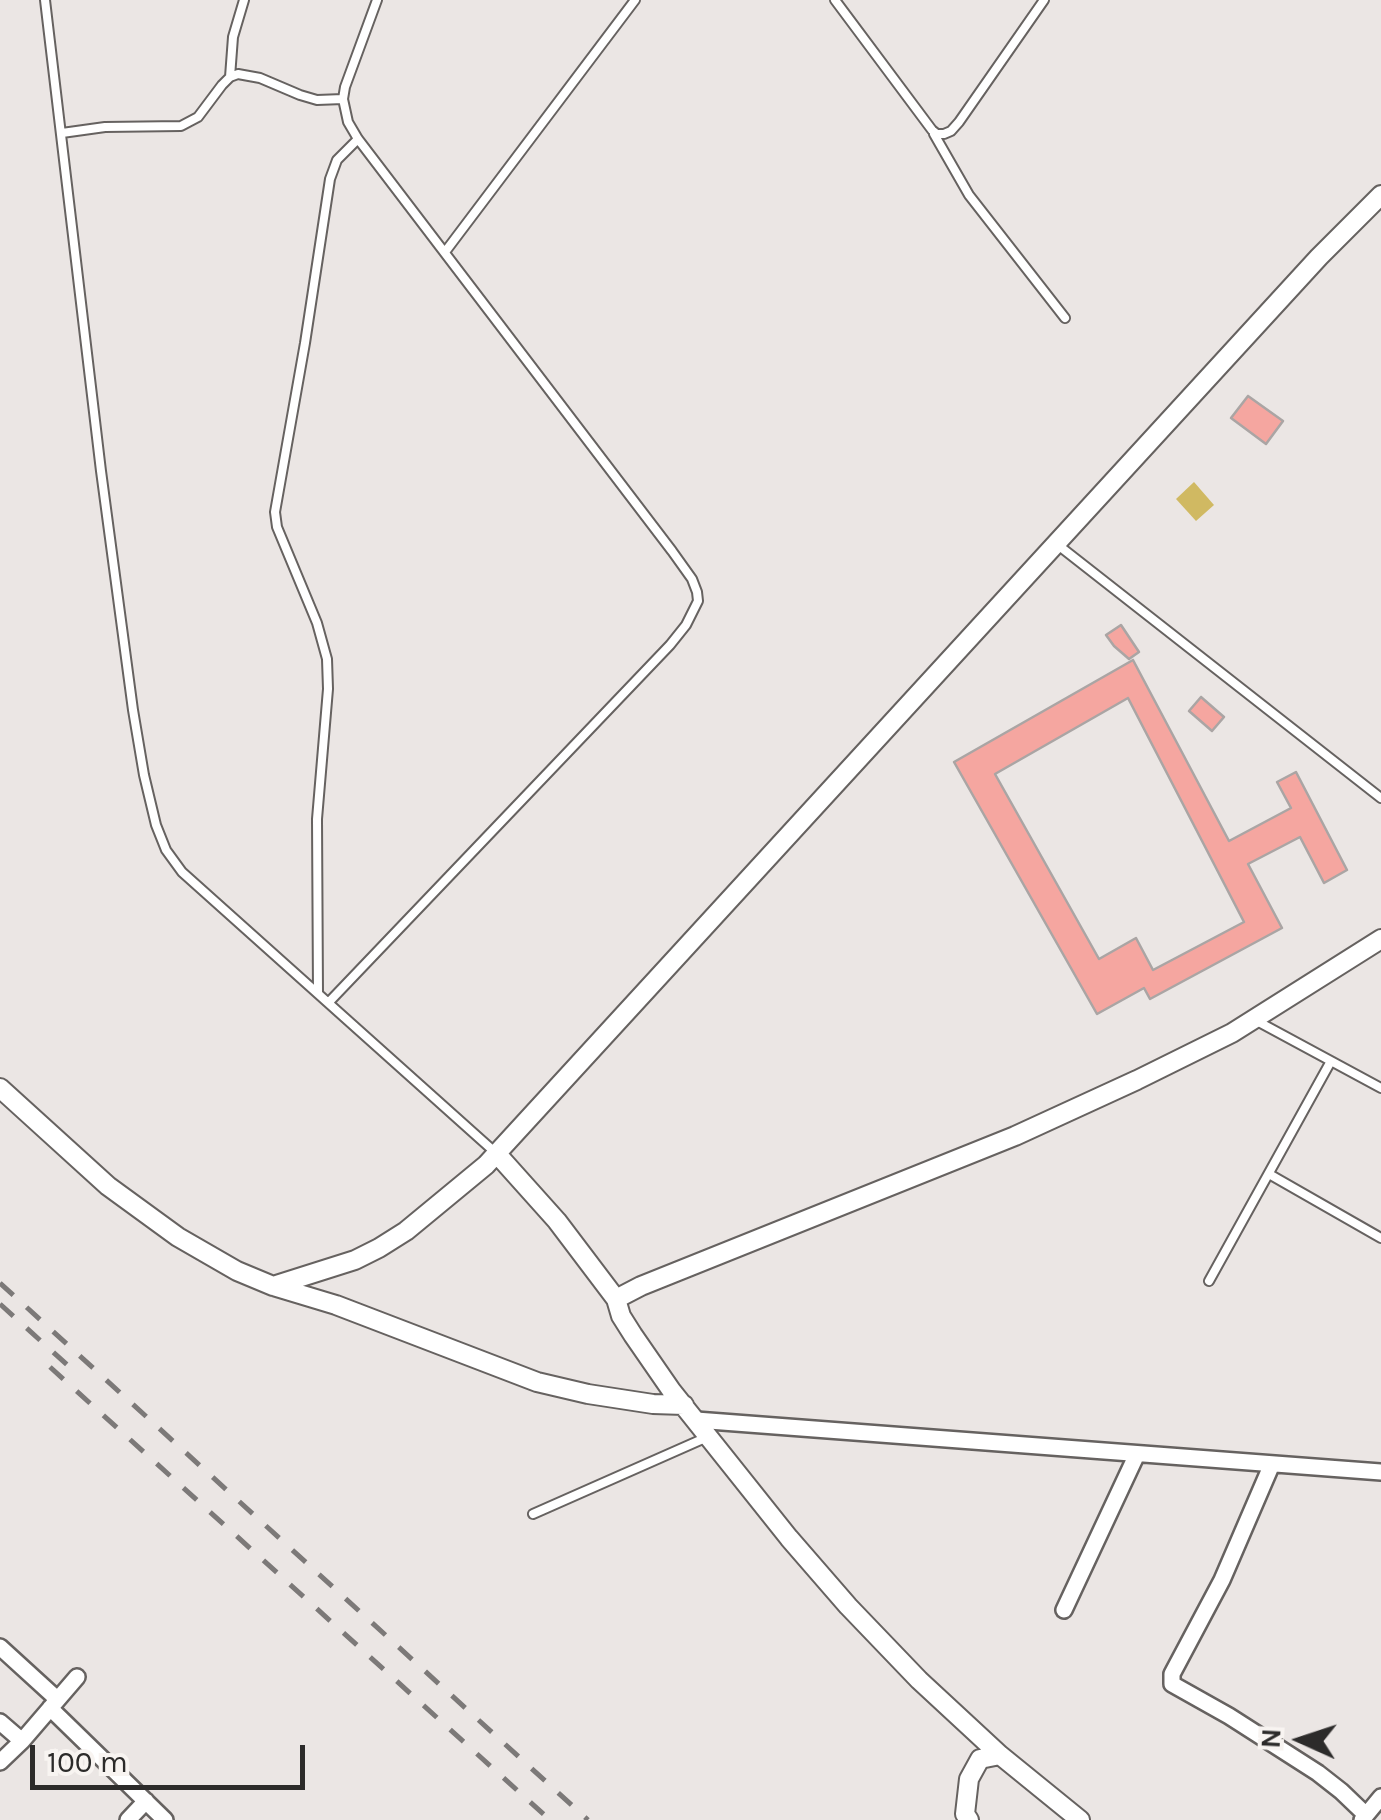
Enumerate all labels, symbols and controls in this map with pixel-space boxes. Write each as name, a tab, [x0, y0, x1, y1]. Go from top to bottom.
north arrow	[1251, 1690, 1351, 1790]
scale bar	[35, 1725, 310, 1787]
text: N	[1254, 1728, 1288, 1749]
text: 100 m	[47, 1744, 128, 1780]

